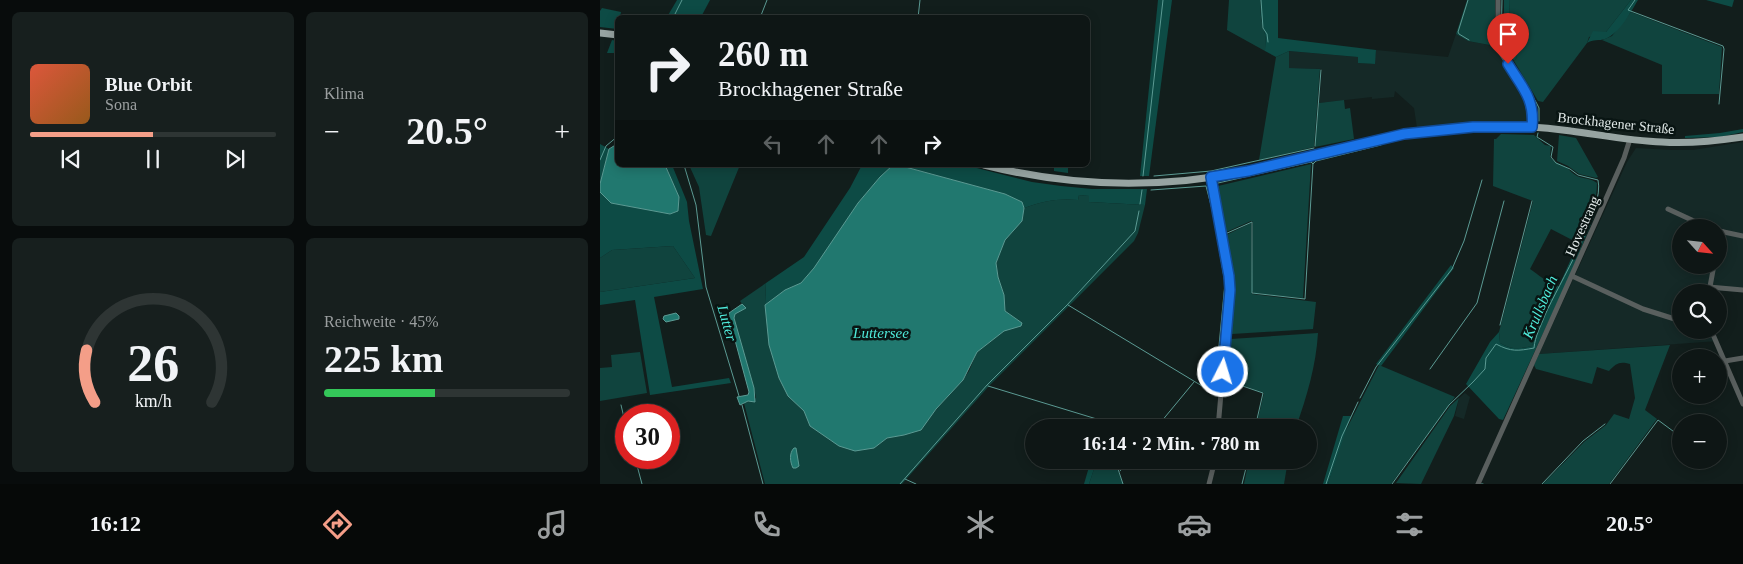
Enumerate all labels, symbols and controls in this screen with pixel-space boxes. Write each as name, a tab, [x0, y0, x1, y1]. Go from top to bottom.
pin	[1487, 13, 1529, 64]
icon: arrive	[1494, 20, 1522, 48]
icon: right	[635, 35, 700, 100]
text: 260 m	[718, 35, 808, 74]
text: Blue Orbit	[105, 74, 192, 95]
text: Brockhagener Straße	[718, 76, 903, 101]
text: Klima	[324, 85, 364, 102]
text: Sona	[105, 96, 137, 113]
text: 20.5°	[406, 110, 488, 152]
street label: Brockhagener Straße	[1557, 110, 1675, 137]
text: −	[324, 116, 340, 147]
text: +	[554, 116, 570, 147]
icon: left	[759, 130, 787, 158]
icon: ahead	[812, 130, 840, 158]
icon: ahead	[865, 130, 893, 158]
icon: right	[918, 130, 946, 158]
icon: previous	[57, 145, 85, 173]
icon: pause	[139, 145, 167, 173]
icon: next	[221, 145, 249, 173]
street label: Hovestrang	[1562, 194, 1602, 259]
north arrow	[1672, 219, 1728, 274]
map controls	[1672, 219, 1727, 469]
water label: Krullsbach	[1519, 273, 1560, 342]
button: search	[1672, 284, 1727, 339]
water label: Lutter	[714, 302, 740, 343]
text: Reichweite · 45%	[324, 313, 439, 330]
water label: Luttersee	[852, 325, 909, 341]
text: 26	[127, 335, 179, 392]
text: 225 km	[324, 338, 443, 380]
position arrow	[1196, 345, 1248, 397]
button: +	[1672, 349, 1727, 404]
text: km/h	[135, 391, 171, 411]
speed limit sign: 30	[615, 404, 680, 469]
button: −	[1672, 414, 1727, 469]
text: 16:14 · 2 Min. · 780 m	[1082, 433, 1260, 454]
icon: directions	[320, 507, 355, 542]
icon: music	[535, 507, 570, 542]
icon: phone	[749, 507, 784, 542]
icon: climate	[963, 507, 998, 542]
icon: car	[1177, 507, 1212, 542]
icon: filters	[1392, 507, 1427, 542]
text: 16:12	[90, 511, 141, 536]
text: 20.5°	[1606, 511, 1653, 536]

